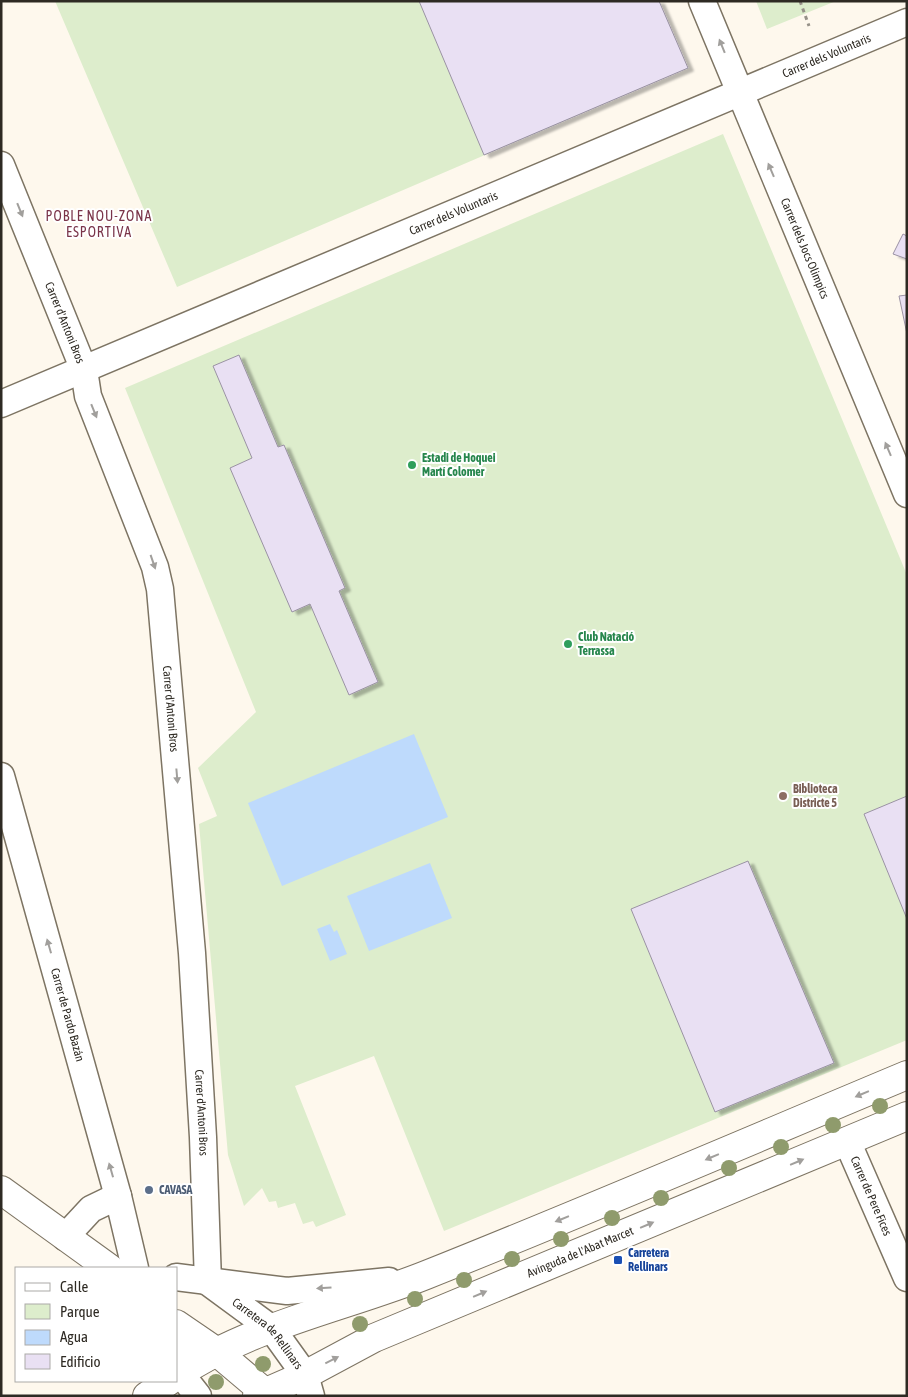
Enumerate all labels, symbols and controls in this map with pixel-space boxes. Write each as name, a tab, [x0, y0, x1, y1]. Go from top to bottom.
street label: Carrer dels Voluntaris	[780, 31, 873, 81]
one-way arrow	[718, 38, 726, 53]
one-way arrow	[767, 163, 775, 177]
street label: Carrer dels Voluntaris	[407, 188, 500, 238]
street label: Carrer dels Jocs Olimpics	[778, 196, 832, 301]
one-way arrow	[16, 203, 24, 217]
district label: POBLE NOU-ZONA ESPORTIVA	[46, 208, 152, 240]
street label: Carrer d'Antoni Bros	[42, 280, 88, 365]
one-way arrow	[90, 404, 98, 419]
one-way arrow	[884, 441, 892, 456]
place label: Estadi de Hoquei Martí Colomer	[422, 451, 496, 479]
marker: Estadi de Hoquei Martí Colomer	[406, 459, 418, 471]
one-way arrow	[150, 555, 157, 570]
place label: Club Natació Terrassa	[578, 630, 635, 658]
marker: Club Natació Terrassa	[562, 638, 574, 650]
street label: Carrer d'Antoni Bros	[160, 665, 181, 753]
one-way arrow	[173, 768, 181, 784]
place label: Biblioteca Districte 5	[793, 782, 838, 810]
marker: Biblioteca Districte 5	[777, 790, 789, 802]
one-way arrow	[44, 938, 52, 953]
street label: Carrer de Pardo Bazán	[48, 967, 87, 1063]
street label: Carrer d'Antoni Bros	[192, 1069, 211, 1156]
one-way arrow	[855, 1090, 869, 1098]
one-way arrow	[705, 1153, 719, 1161]
street label: Carrer de Pere Fices	[848, 1154, 895, 1238]
one-way arrow	[790, 1158, 804, 1166]
one-way arrow	[107, 1162, 115, 1177]
place label: CAVASA	[159, 1183, 193, 1197]
marker: CAVASA	[143, 1184, 155, 1196]
one-way arrow	[555, 1215, 569, 1223]
one-way arrow	[640, 1220, 654, 1228]
street label: Avinguda de l'Abat Marcet	[525, 1224, 636, 1281]
place label: Carretera Rellinars	[628, 1246, 670, 1274]
marker: Carretera Rellinars	[612, 1254, 624, 1266]
legend	[15, 1267, 178, 1382]
text: Calle	[60, 1278, 89, 1295]
one-way arrow	[316, 1284, 332, 1292]
one-way arrow	[473, 1289, 488, 1297]
street label: Carretera de Rellinars	[229, 1295, 306, 1372]
text: Parque	[60, 1303, 100, 1320]
text: Agua	[60, 1328, 88, 1345]
text: Edificio	[60, 1353, 101, 1370]
one-way arrow	[325, 1356, 340, 1364]

